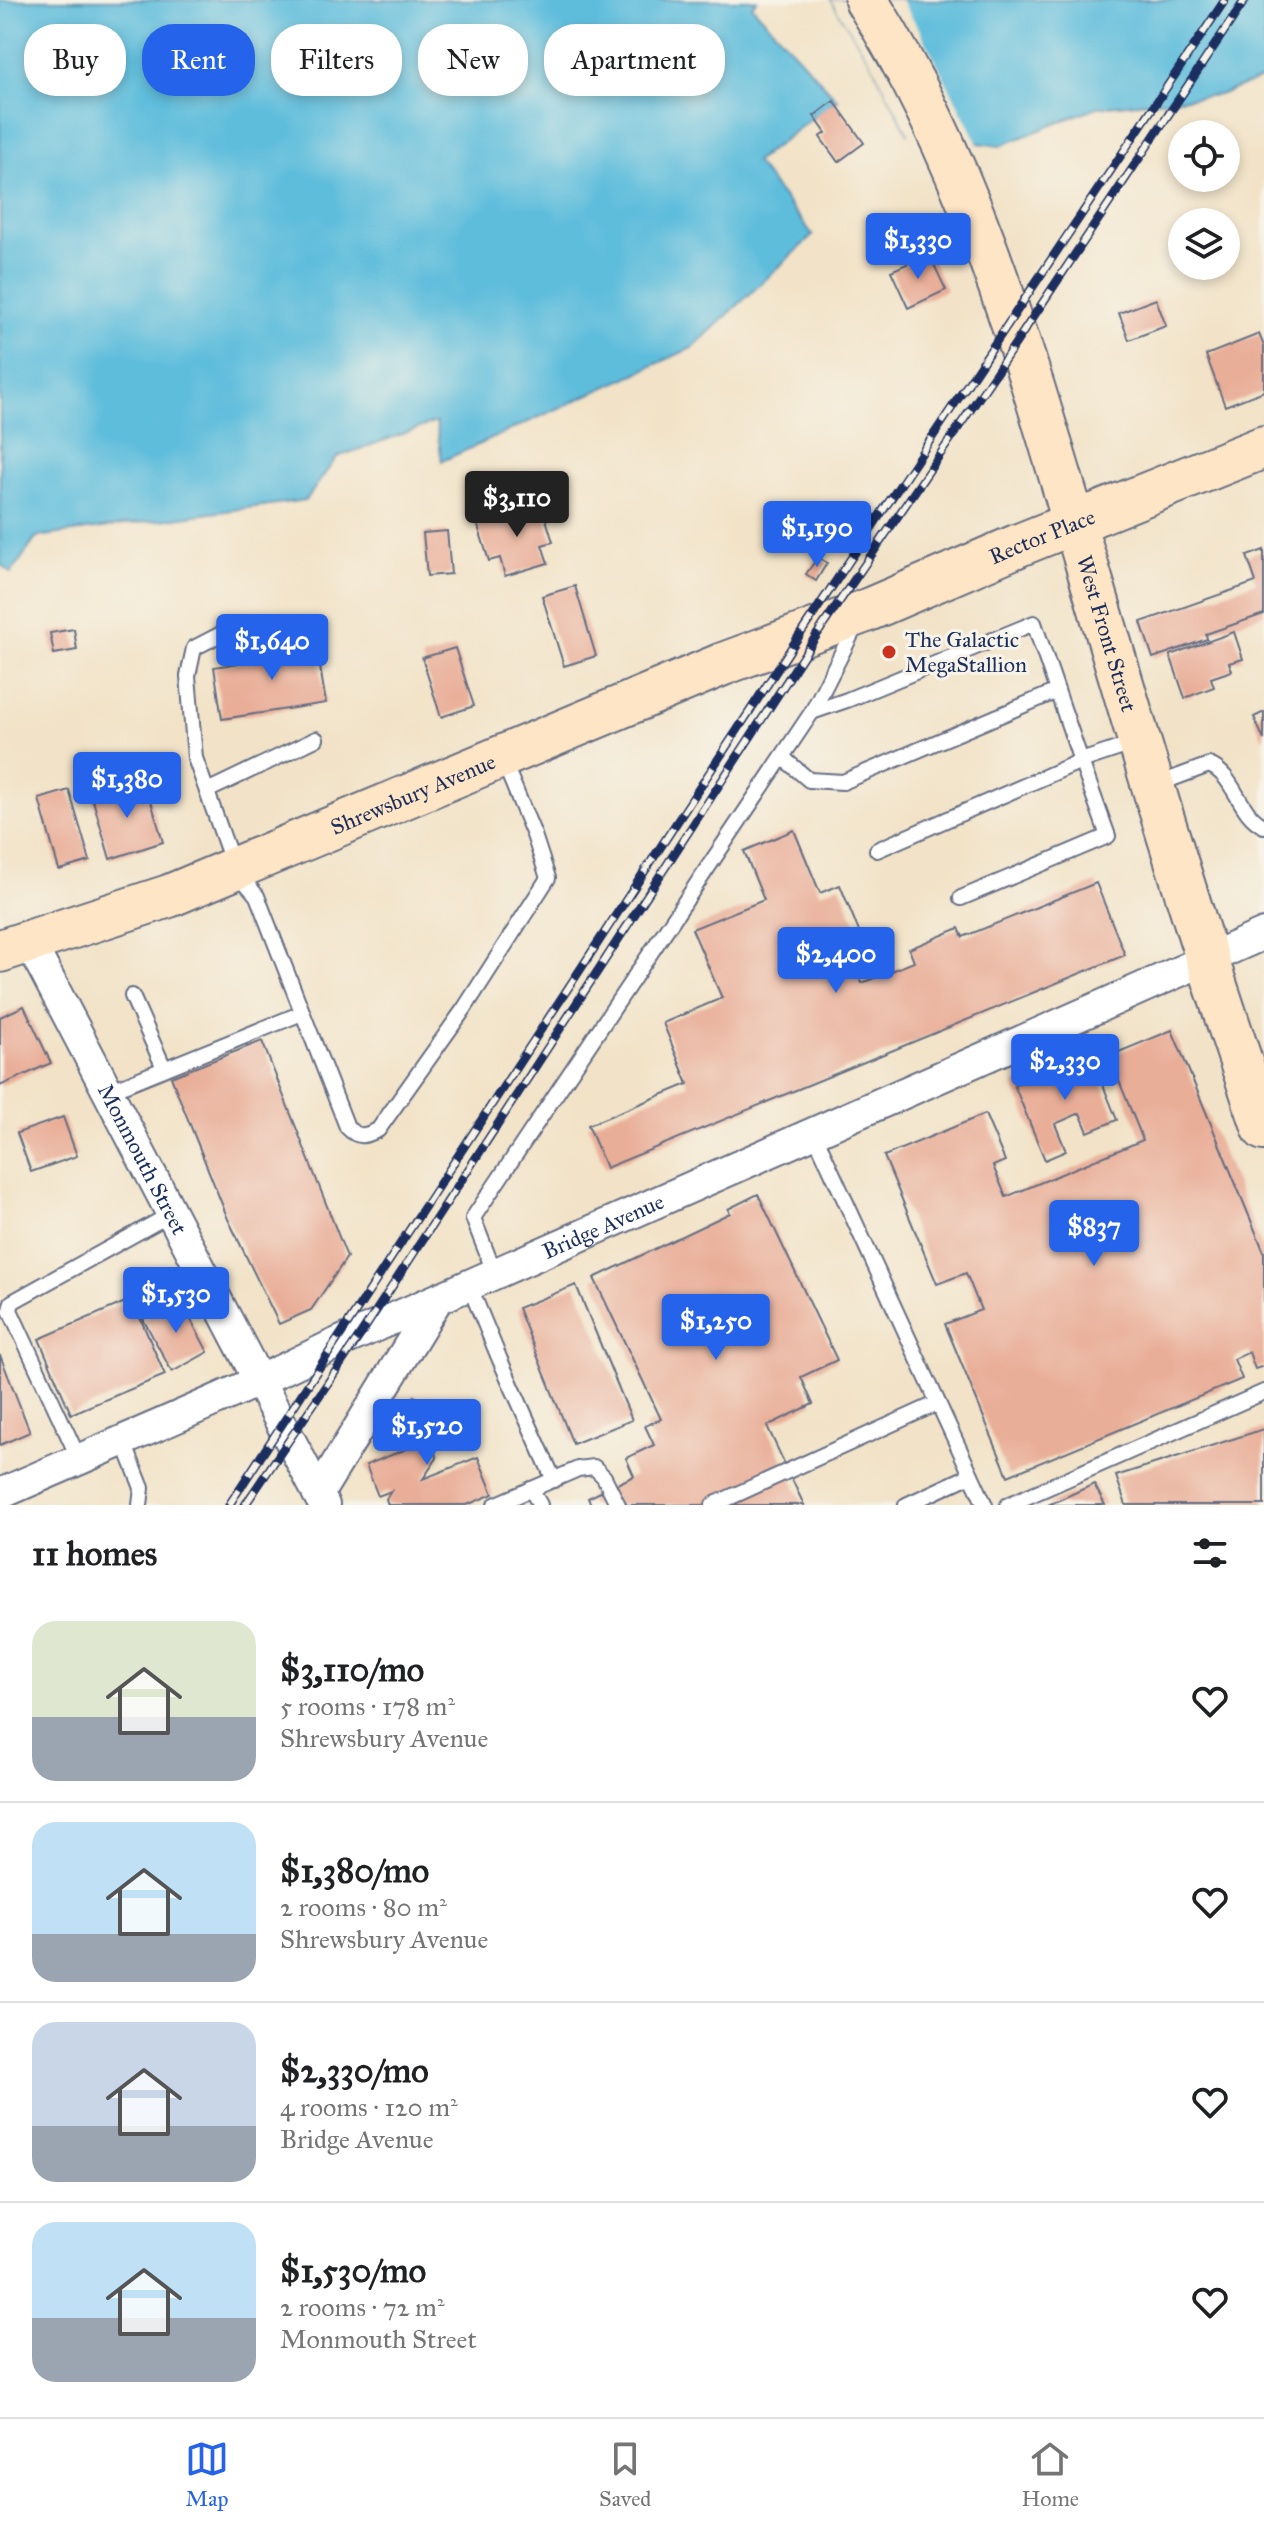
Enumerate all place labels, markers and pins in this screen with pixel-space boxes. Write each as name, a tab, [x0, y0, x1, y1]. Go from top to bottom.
pin: $1,330	[853, 213, 983, 281]
pin: $3,110	[452, 471, 582, 539]
pin: $1,190	[752, 501, 882, 569]
pin: $1,640	[207, 614, 337, 682]
place label: The Galactic MegaStallion	[905, 626, 1027, 678]
marker: The Galactic MegaStallion	[880, 643, 898, 661]
pin: $1,380	[62, 752, 192, 820]
pin: $2,400	[771, 927, 901, 995]
pin: $2,330	[1000, 1034, 1130, 1102]
pin: $837	[1047, 1200, 1141, 1268]
pin: $1,530	[111, 1267, 241, 1335]
pin: $1,250	[651, 1294, 781, 1362]
pin: $1,520	[362, 1399, 492, 1467]

